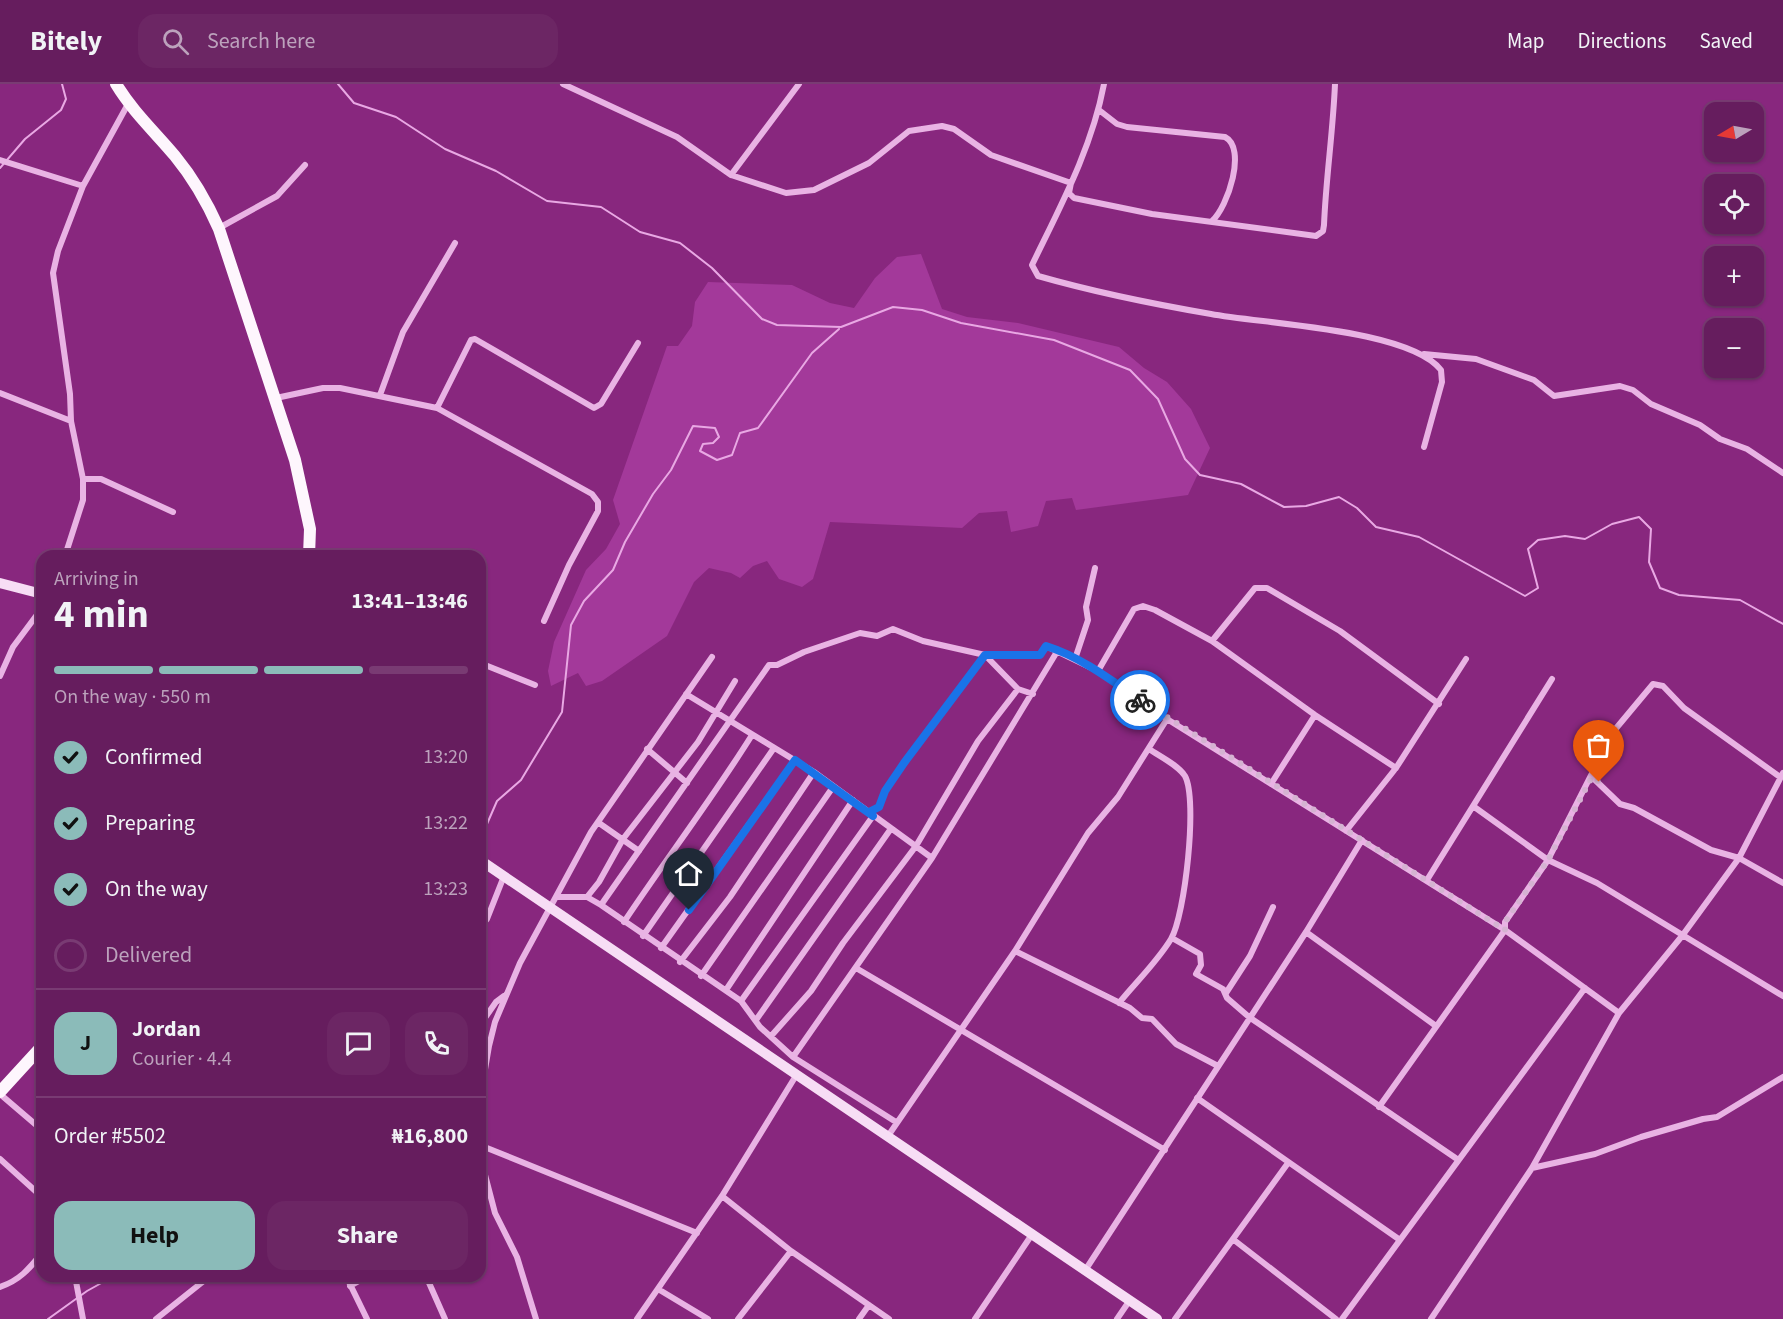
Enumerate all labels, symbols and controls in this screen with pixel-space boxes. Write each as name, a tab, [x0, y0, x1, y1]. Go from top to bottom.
search box	[138, 14, 558, 68]
text: Bitely	[30, 21, 102, 61]
icon: search	[159, 25, 192, 58]
text: Search here	[207, 25, 315, 57]
text: Map	[1507, 26, 1545, 56]
text: Directions	[1578, 26, 1666, 56]
text: Saved	[1699, 26, 1753, 56]
north arrow	[1704, 102, 1764, 162]
map controls	[1704, 102, 1764, 378]
button: locate	[1704, 174, 1764, 234]
button: +	[1704, 246, 1764, 306]
button: −	[1704, 318, 1764, 378]
text: Arriving in	[54, 565, 139, 593]
text: 13:41–13:46	[351, 585, 468, 617]
text: 4 min	[54, 587, 149, 643]
courier	[1110, 670, 1170, 730]
text: On the way · 550 m	[54, 683, 211, 711]
icon: bike	[1124, 684, 1157, 717]
pin	[1573, 720, 1624, 782]
icon: bag	[1582, 729, 1615, 762]
icon: check	[54, 741, 87, 774]
text: Confirmed	[105, 741, 202, 773]
text: 13:20	[423, 743, 468, 771]
icon: check	[54, 807, 87, 840]
text: Preparing	[105, 807, 195, 839]
text: 13:22	[423, 809, 468, 837]
pin	[663, 848, 714, 910]
icon: home	[672, 857, 705, 890]
icon: check	[54, 873, 87, 906]
text: On the way	[105, 873, 208, 905]
text: 13:23	[423, 875, 468, 903]
text: Delivered	[105, 939, 192, 971]
button: chat	[327, 1012, 390, 1075]
button: phone	[405, 1012, 468, 1075]
text: Jordan	[132, 1013, 201, 1045]
text: J	[80, 1027, 91, 1059]
text: Courier · 4.4	[132, 1045, 232, 1073]
text: Order #5502	[54, 1120, 166, 1152]
text: ₦16,800	[392, 1120, 468, 1152]
button: Help	[54, 1201, 255, 1270]
button: Share	[267, 1201, 468, 1270]

